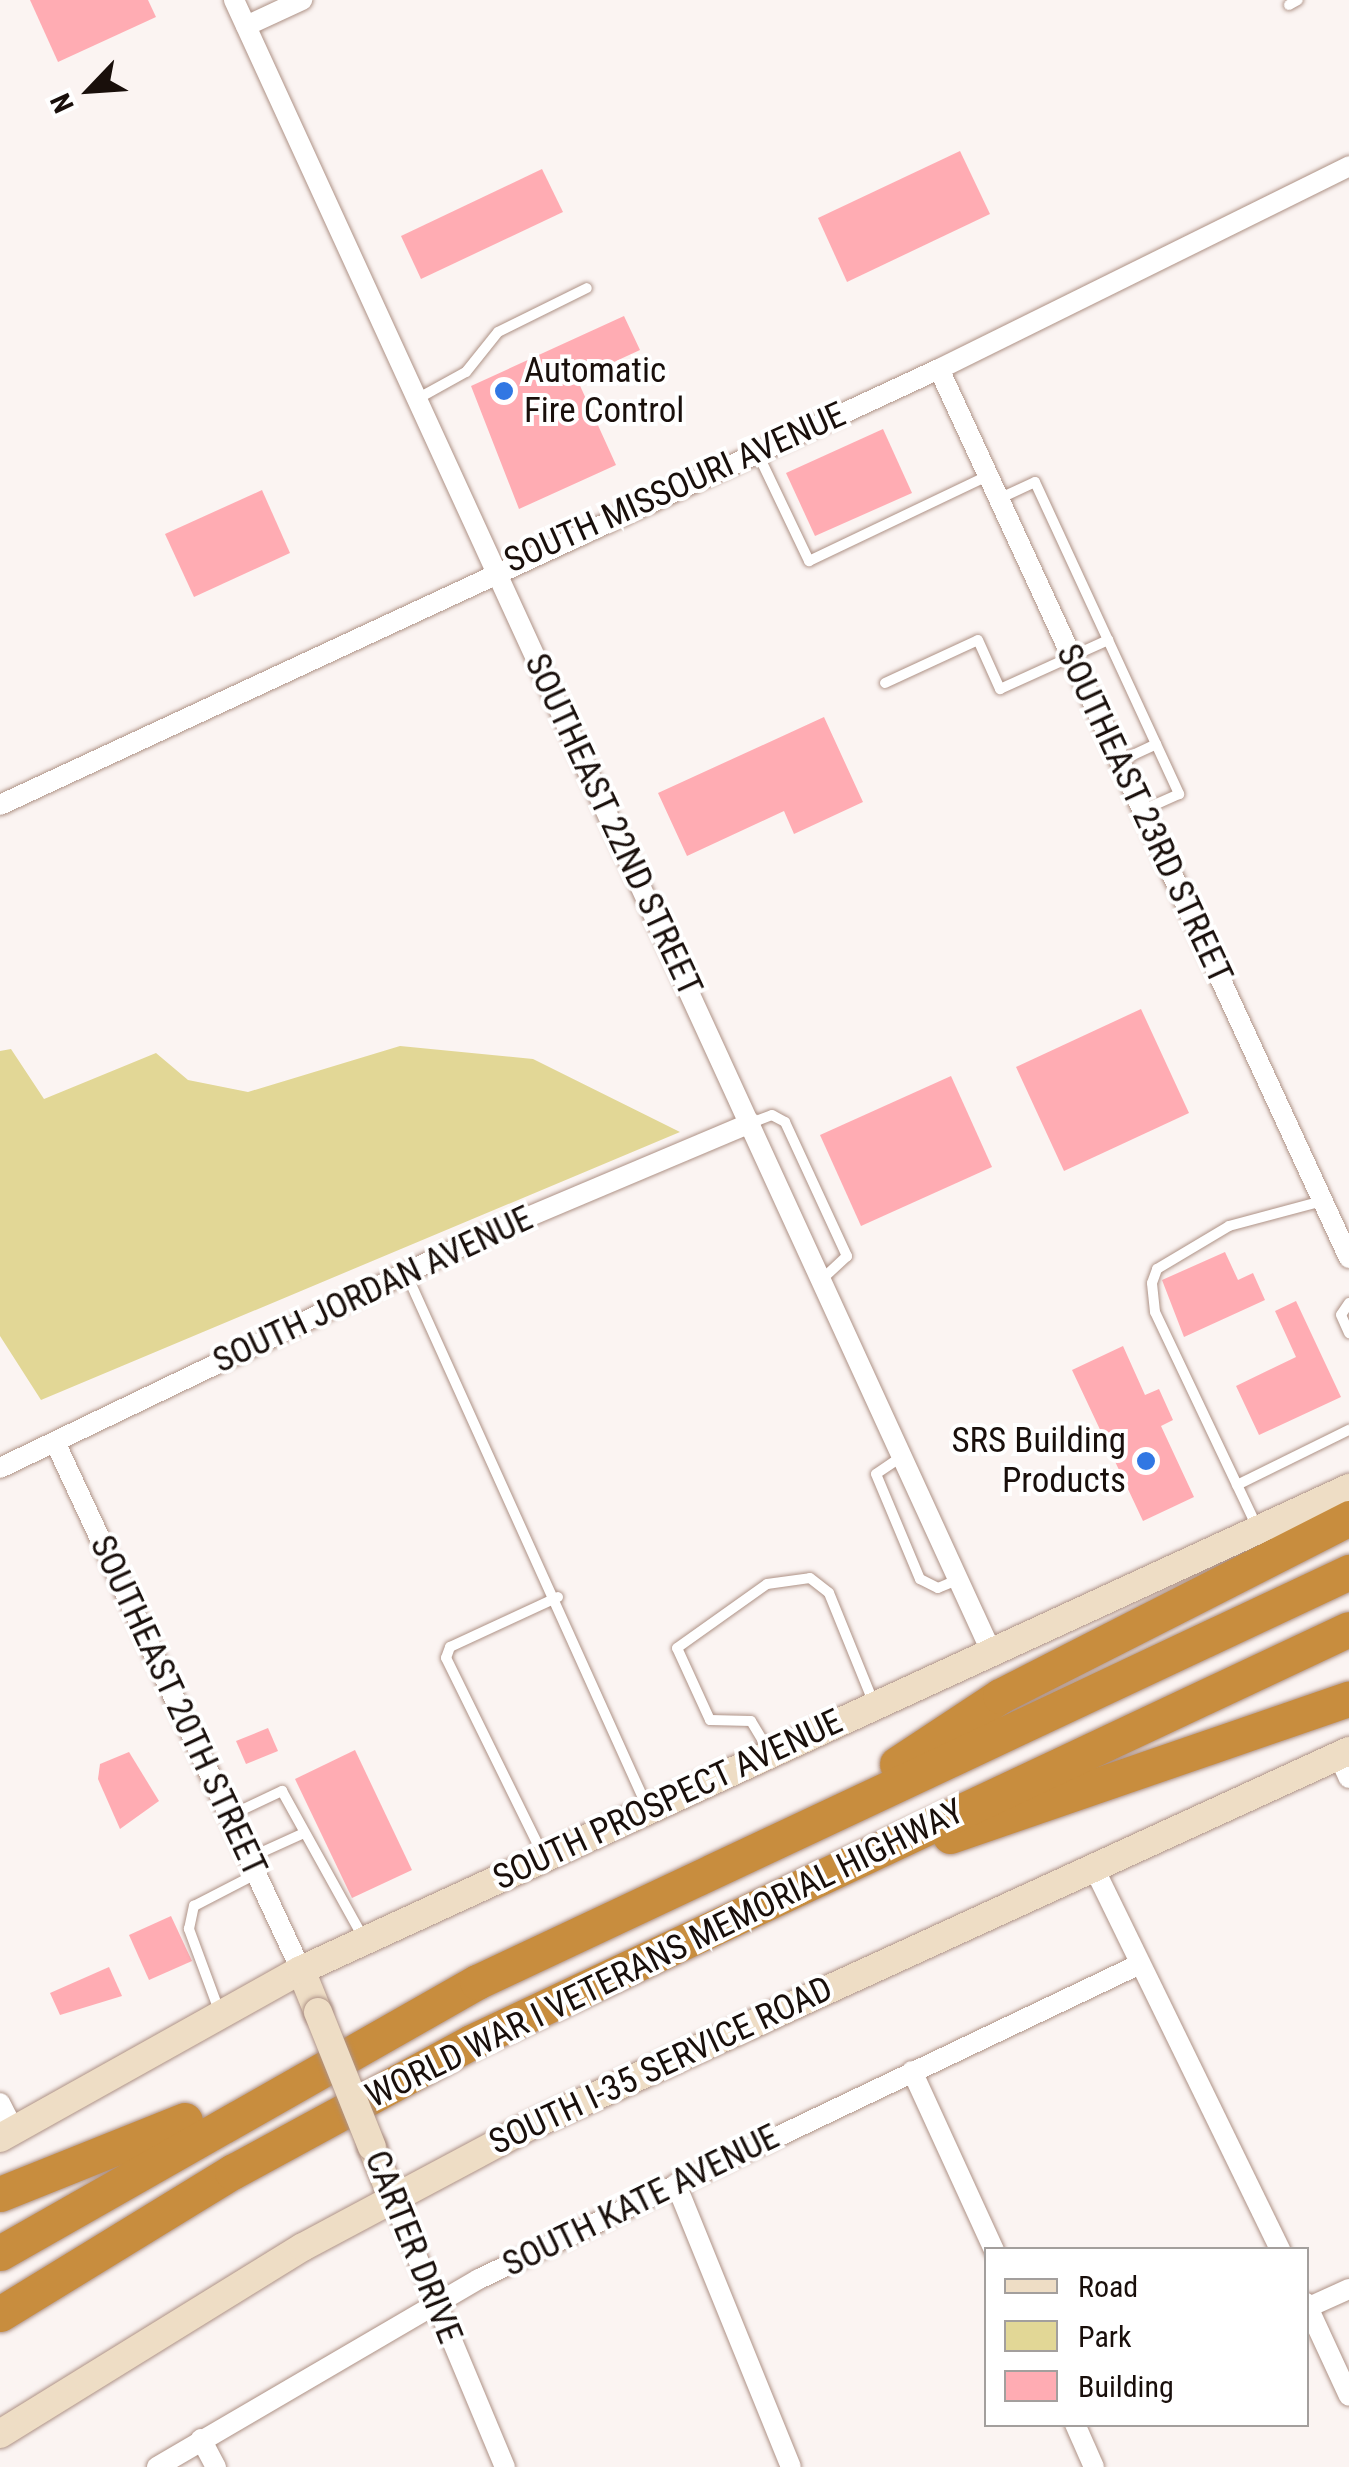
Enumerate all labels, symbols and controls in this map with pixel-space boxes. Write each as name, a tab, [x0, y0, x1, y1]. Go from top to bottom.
north arrow	[40, 40, 140, 140]
text: N	[44, 88, 81, 118]
place label: Automatic Fire Control	[524, 350, 684, 432]
marker: Automatic Fire Control	[493, 380, 515, 402]
street label: SOUTH MISSOURI AVENUE	[498, 394, 852, 582]
street label: SOUTHEAST 23RD STREET	[1047, 637, 1241, 991]
street label: SOUTHEAST 22ND STREET	[515, 647, 711, 1003]
street label: SOUTH JORDAN AVENUE	[207, 1198, 539, 1382]
place label: SRS Building Products	[951, 1420, 1126, 1502]
marker: SRS Building Products	[1135, 1450, 1157, 1472]
street label: SOUTHEAST 20TH STREET	[80, 1529, 276, 1883]
street label: SOUTH PROSPECT AVENUE	[487, 1701, 849, 1899]
street label: WORLD WAR I VETERANS MEMORIAL HIGHWAY	[359, 1791, 971, 2117]
street label: SOUTH I-35 SERVICE ROAD	[483, 1968, 839, 2164]
street label: SOUTH KATE AVENUE	[496, 2116, 786, 2286]
street label: CARTER DRIVE	[355, 2145, 471, 2349]
legend	[984, 2247, 1309, 2427]
text: Road	[1078, 2269, 1138, 2304]
text: Park	[1078, 2319, 1132, 2354]
text: Building	[1078, 2369, 1174, 2404]

